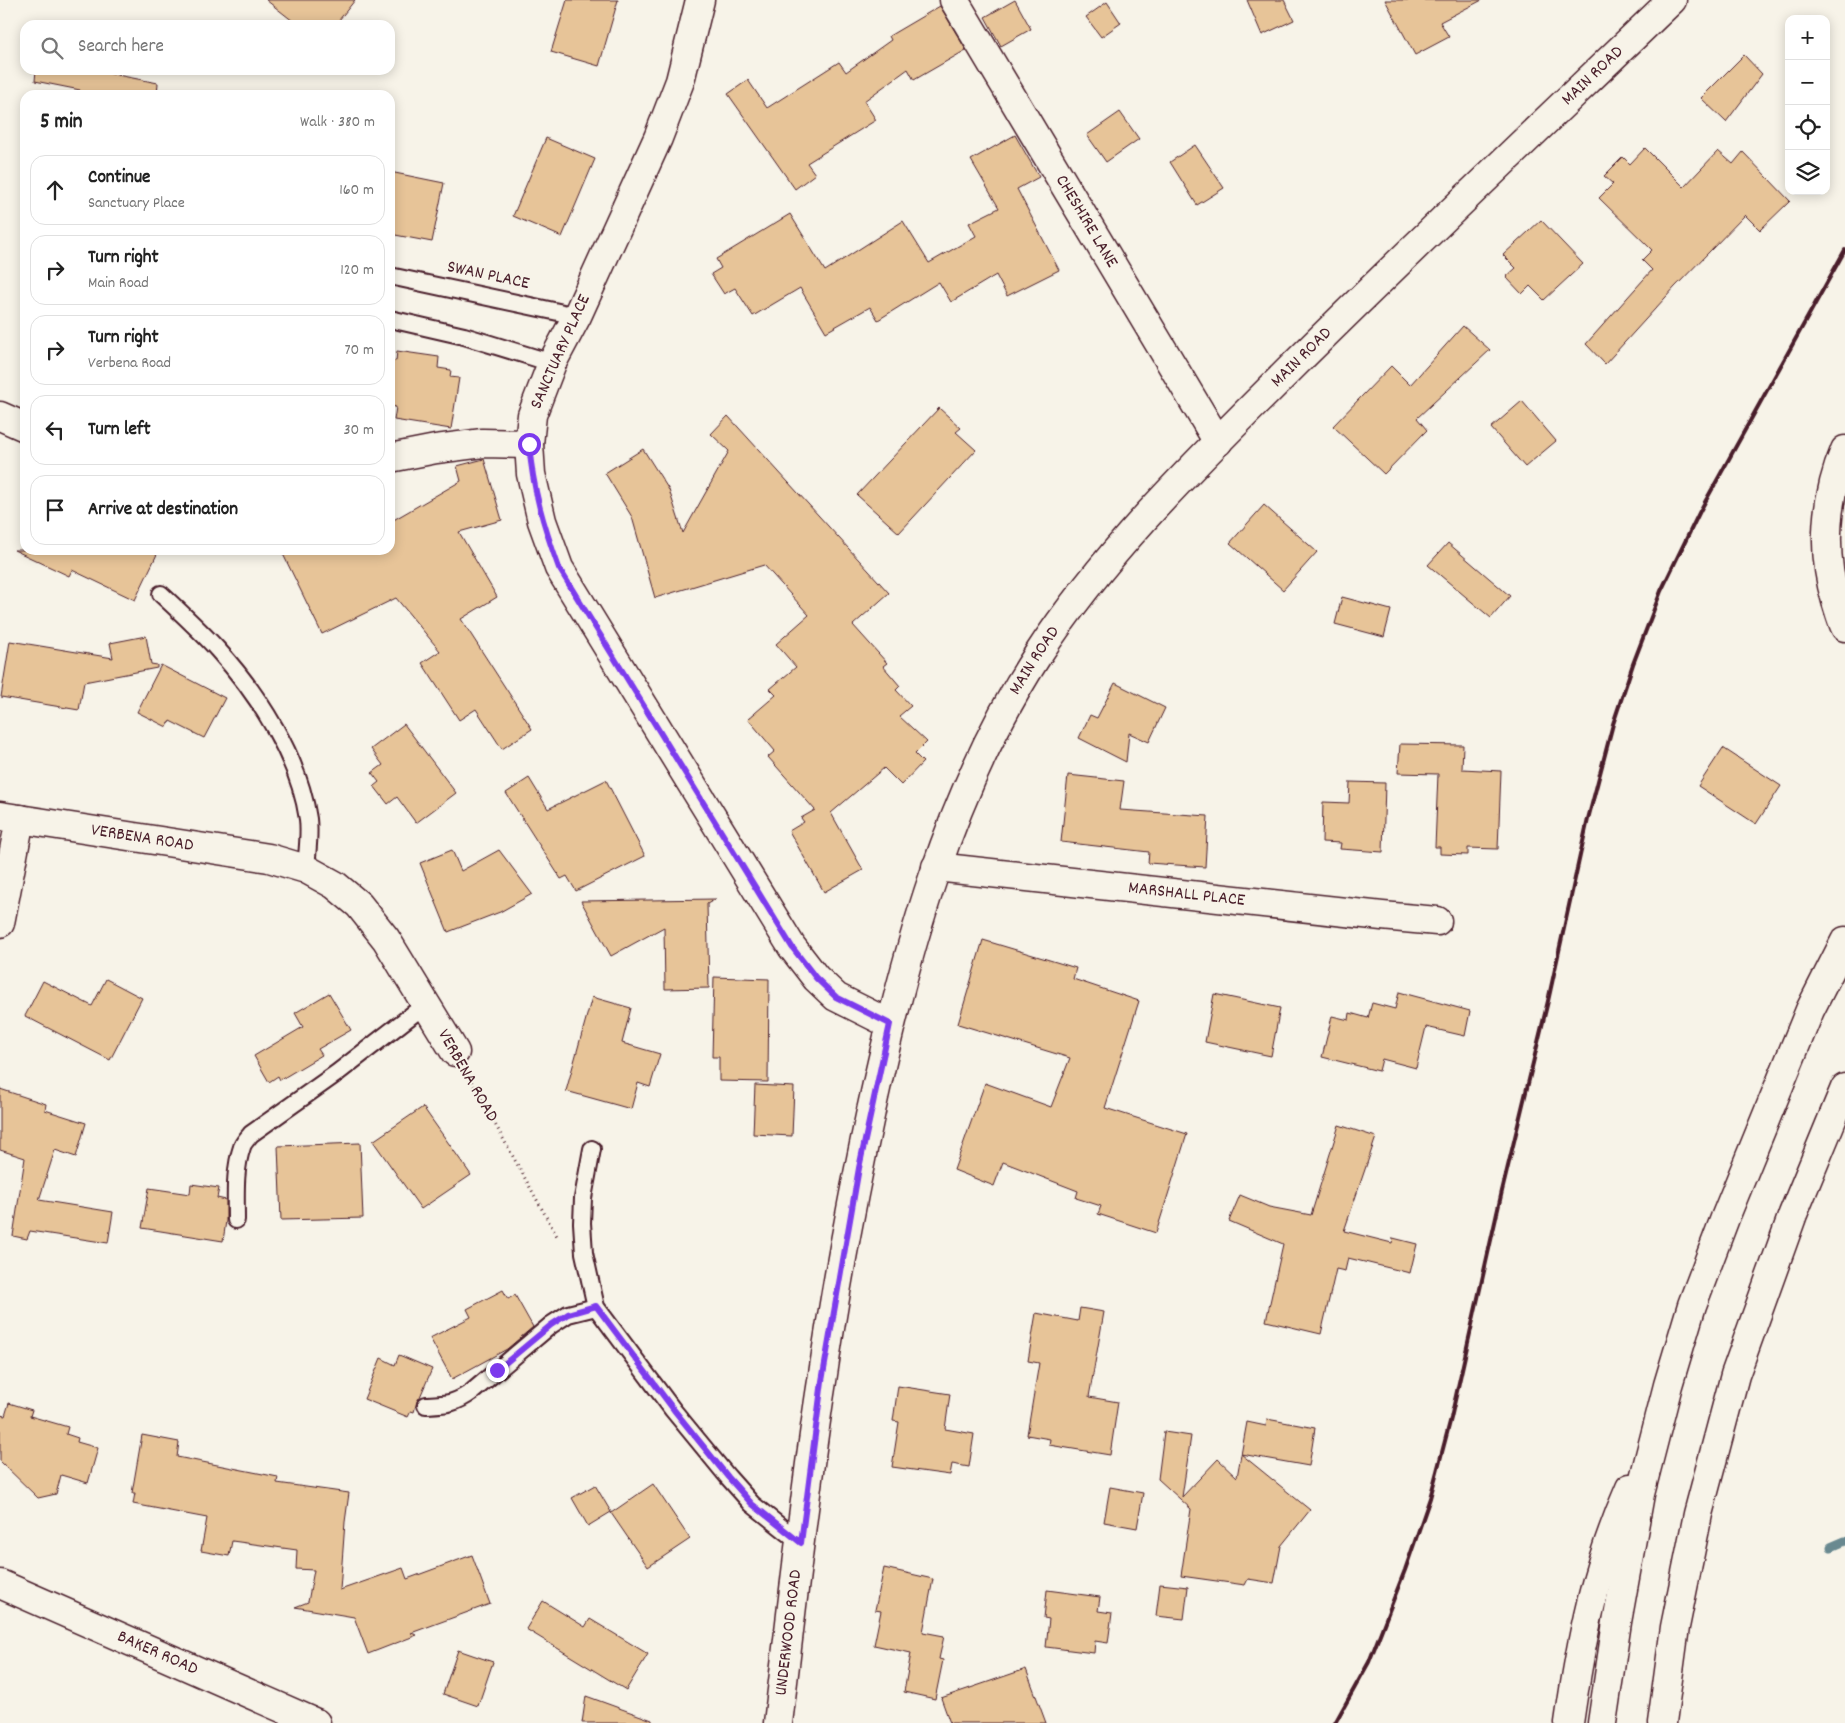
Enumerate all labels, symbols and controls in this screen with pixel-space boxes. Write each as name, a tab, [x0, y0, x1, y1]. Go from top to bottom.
map controls	[1785, 15, 1830, 195]
button: +	[1785, 15, 1830, 60]
search box	[20, 20, 395, 75]
icon: search	[38, 34, 66, 62]
text: Search here	[78, 34, 164, 61]
street label: MAIN ROAD	[1556, 40, 1629, 112]
button: −	[1785, 60, 1830, 105]
button: locate	[1785, 105, 1830, 150]
text: 5 min	[40, 108, 83, 138]
text: Walk · 380 m	[300, 111, 375, 134]
button: layers	[1785, 150, 1830, 195]
text: Continue	[88, 165, 150, 192]
street label: CHESHIRE LANE	[1049, 170, 1124, 273]
icon: ahead	[41, 176, 69, 204]
text: 160 m	[339, 179, 374, 202]
text: Sanctuary Place	[88, 192, 185, 215]
text: Turn right	[88, 245, 159, 272]
street label: SWAN PLACE	[445, 255, 531, 297]
icon: right	[41, 256, 69, 284]
text: 120 m	[340, 259, 374, 282]
text: Main Road	[88, 272, 149, 295]
street label: SANCTUARY PLACE	[525, 291, 597, 413]
street label: MAIN ROAD	[1265, 321, 1338, 394]
text: Turn right	[88, 325, 159, 352]
icon: right	[41, 336, 69, 364]
text: 70 m	[344, 339, 374, 362]
text: Verbena Road	[88, 352, 171, 375]
icon: left	[41, 416, 69, 444]
text: Turn left	[88, 417, 151, 444]
text: 30 m	[344, 419, 374, 442]
route start	[518, 433, 541, 456]
icon: arrive	[41, 496, 69, 524]
text: Arrive at destination	[88, 497, 238, 524]
street label: MAIN ROAD	[1003, 621, 1066, 700]
street label: VERBENA ROAD	[89, 818, 195, 859]
street label: MARSHALL PLACE	[1127, 876, 1246, 913]
street label: VERBENA ROAD	[430, 1025, 504, 1127]
route end	[486, 1359, 509, 1382]
street label: UNDERWOOD ROAD	[769, 1568, 809, 1697]
street label: BAKER ROAD	[113, 1624, 202, 1682]

